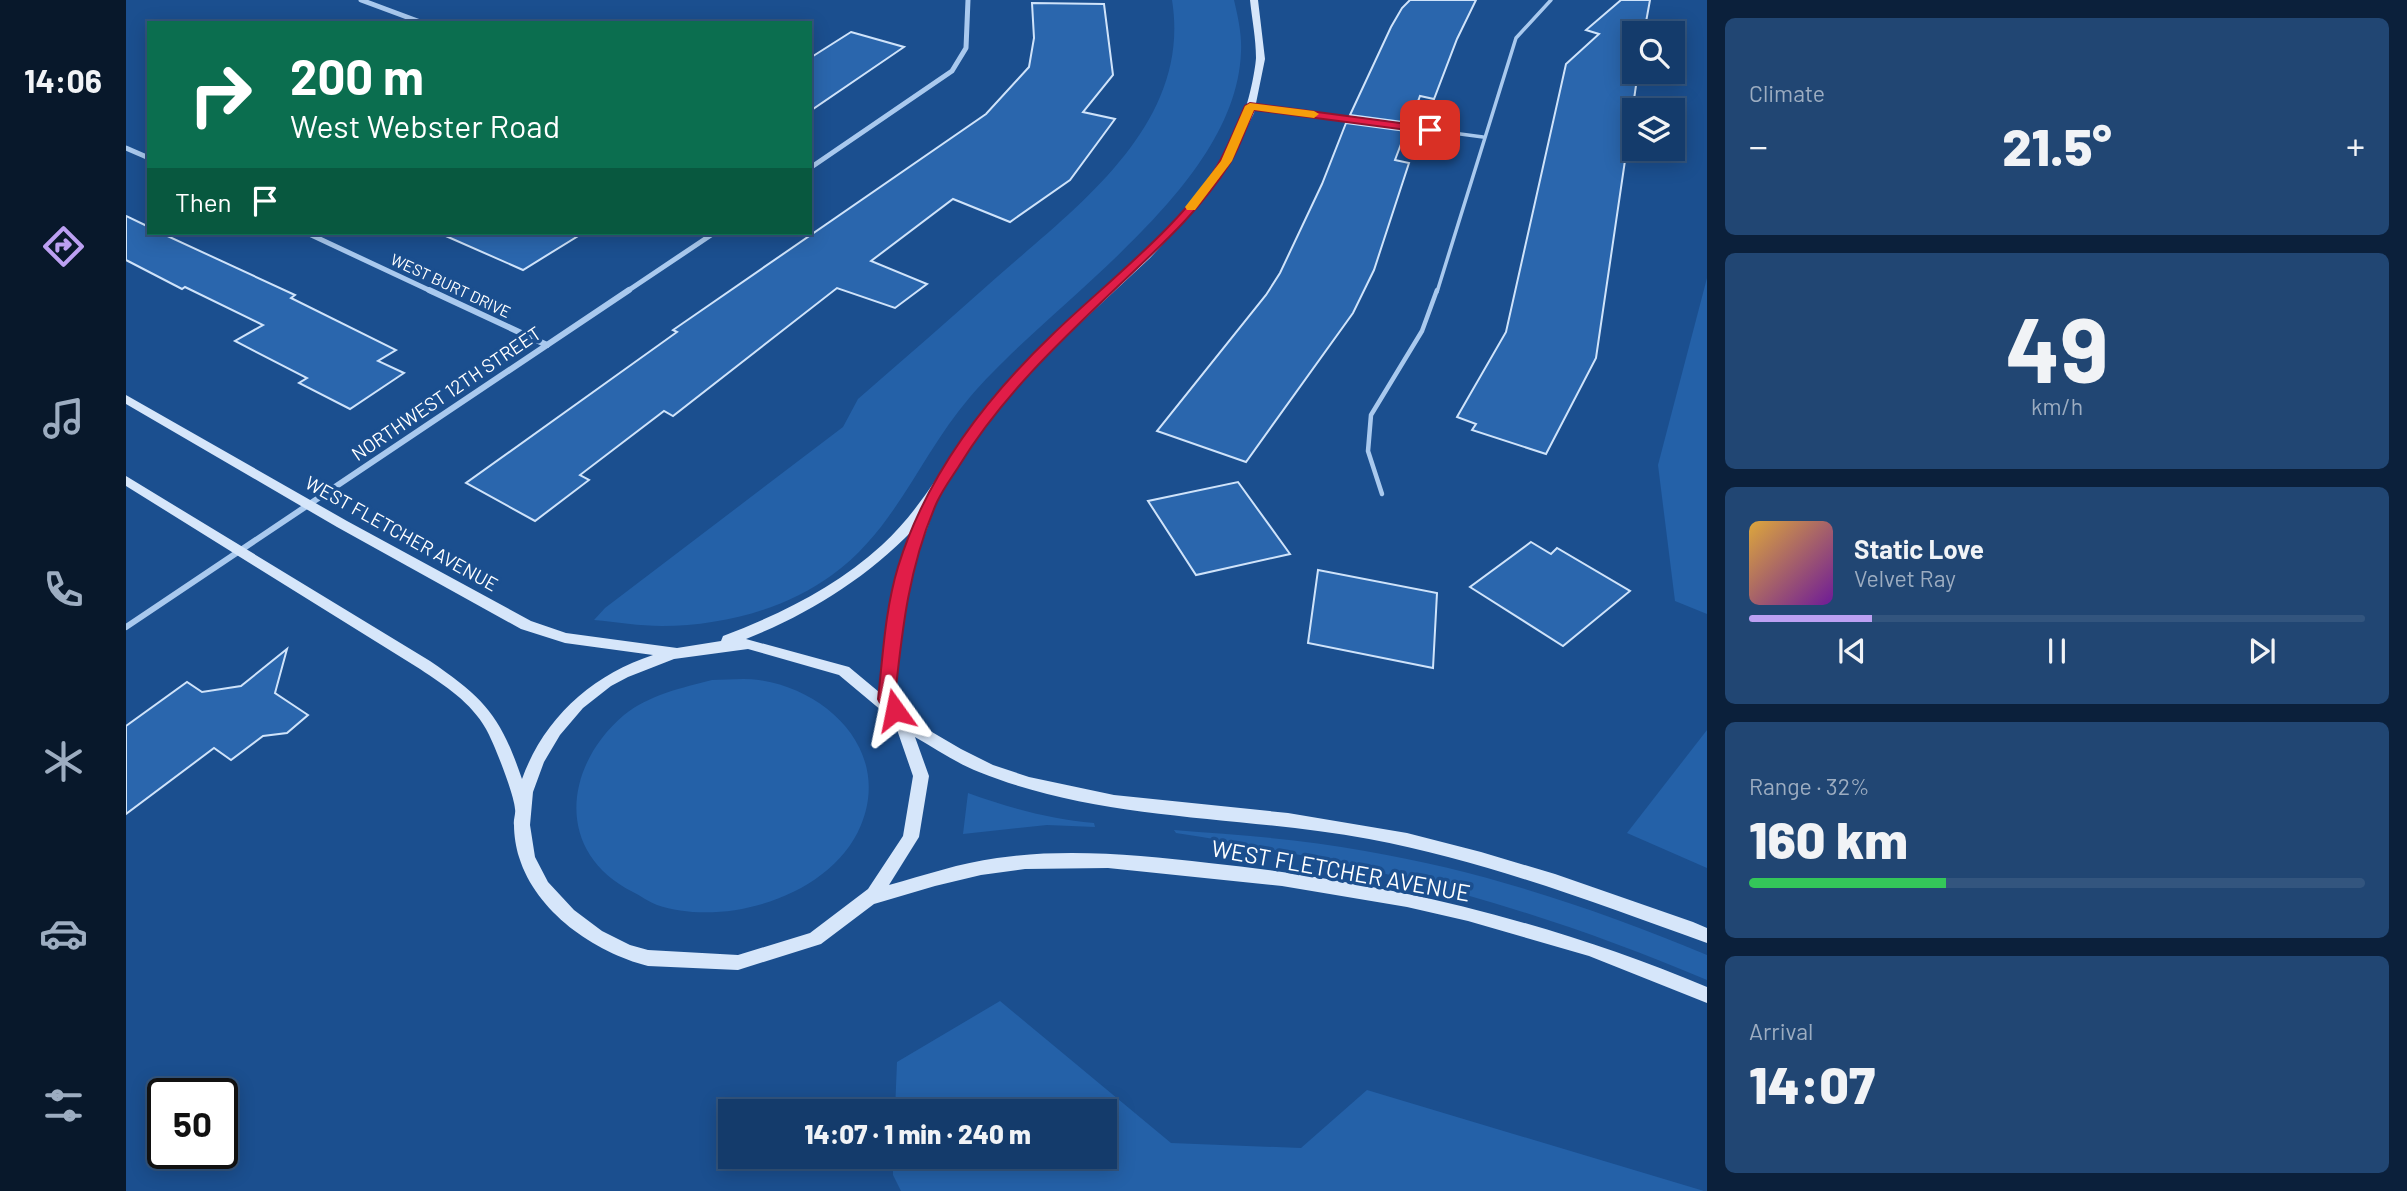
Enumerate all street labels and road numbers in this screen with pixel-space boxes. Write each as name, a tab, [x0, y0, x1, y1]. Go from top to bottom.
street label: WEST BURT DRIVE	[388, 249, 514, 321]
street label: NORTHWEST 12TH STREET	[347, 321, 545, 465]
street label: WEST FLETCHER AVENUE	[302, 470, 502, 596]
street label: WEST FLETCHER AVENUE	[1209, 833, 1473, 907]

